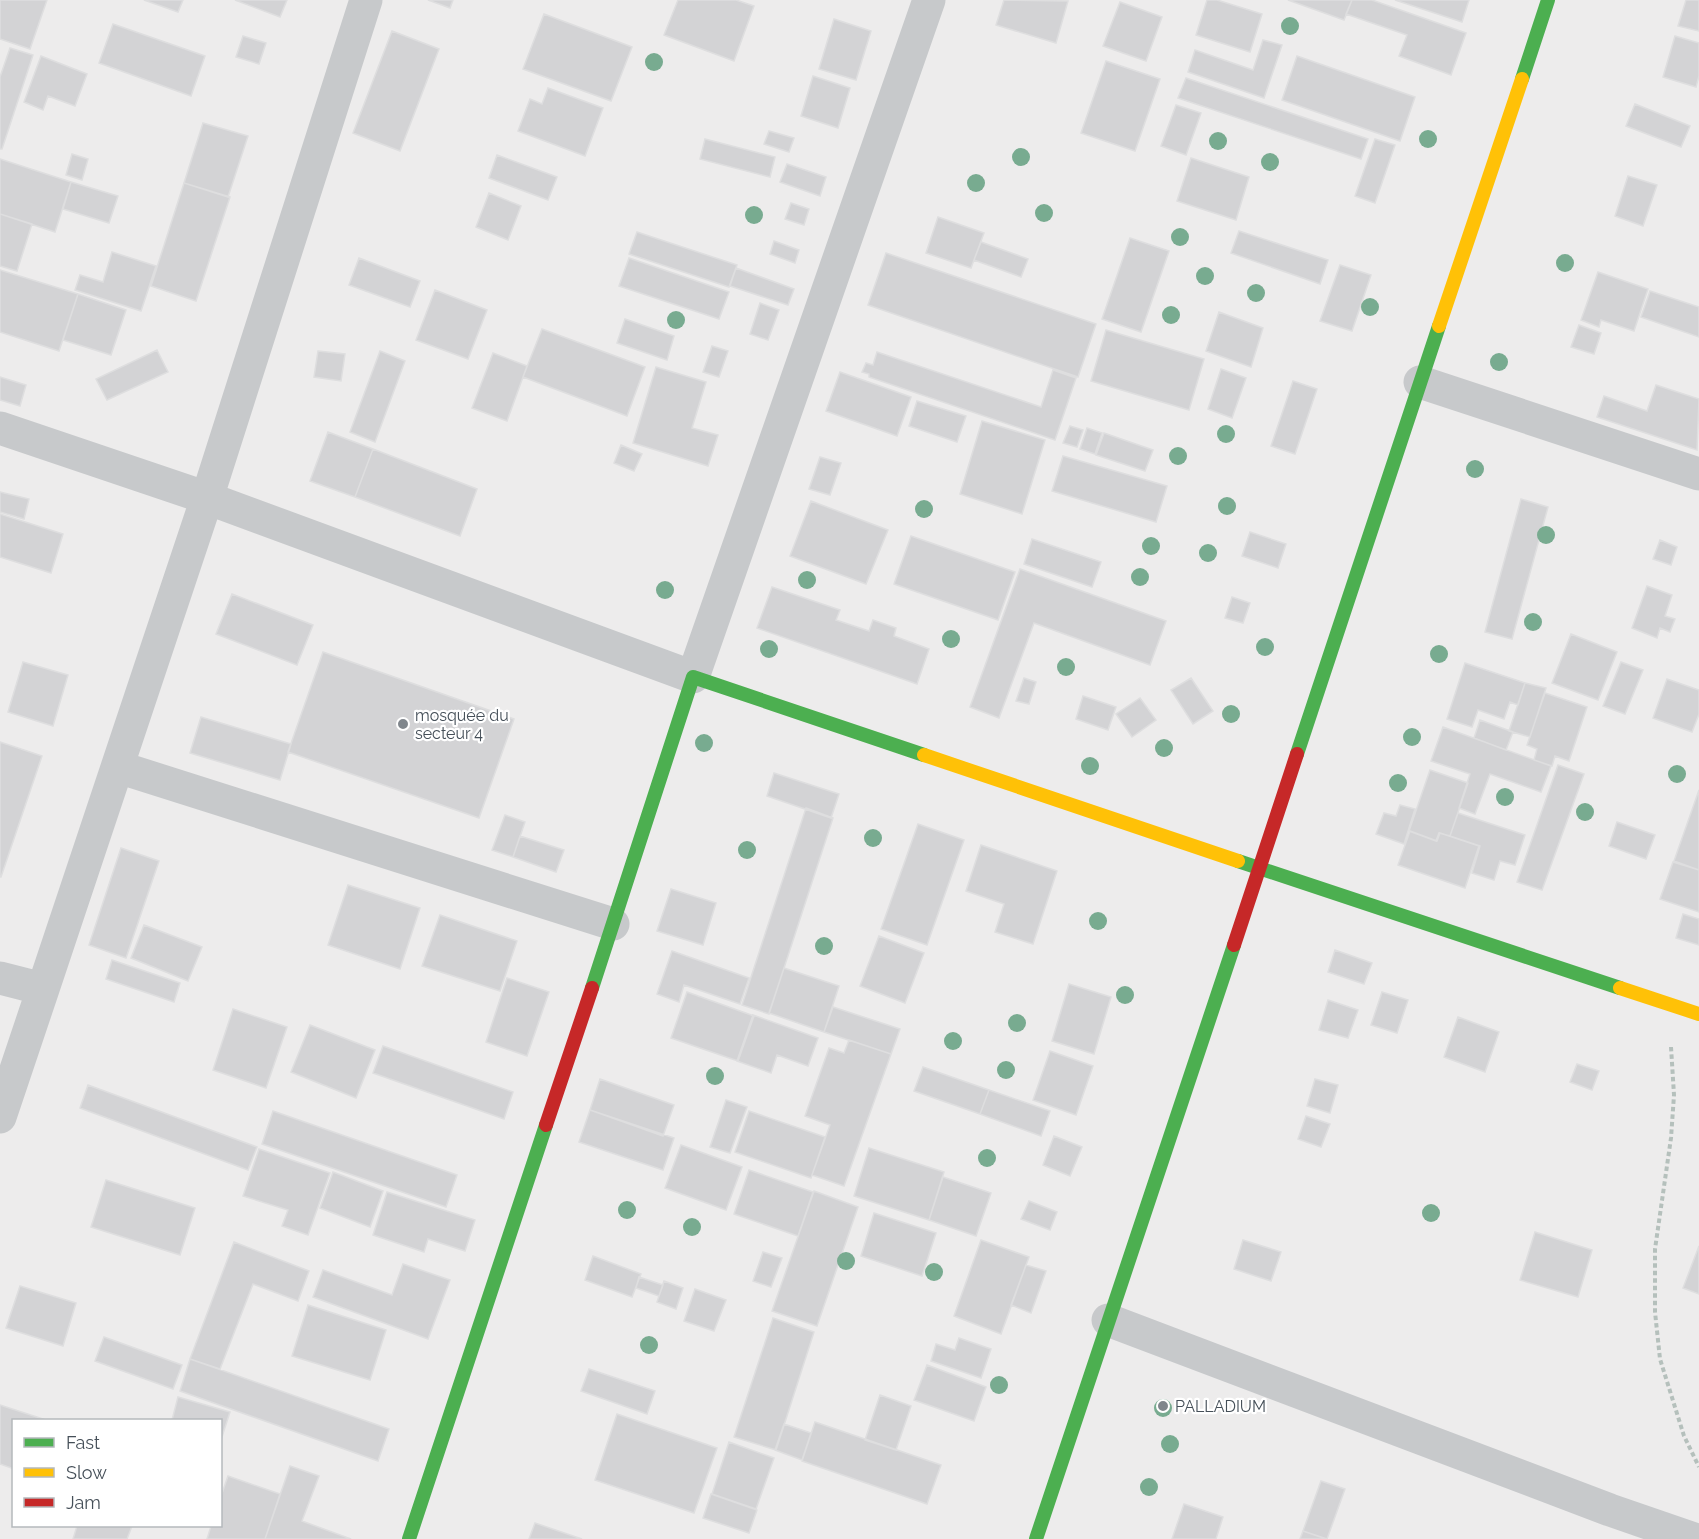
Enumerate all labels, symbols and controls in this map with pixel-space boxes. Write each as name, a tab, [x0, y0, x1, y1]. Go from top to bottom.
place label: mosquée du secteur 4	[415, 706, 509, 743]
marker: mosquée du secteur 4	[396, 717, 410, 731]
place label: PALLADIUM	[1175, 1397, 1266, 1416]
marker: PALLADIUM	[1156, 1399, 1170, 1413]
legend	[12, 1419, 222, 1527]
text: Fast	[66, 1432, 100, 1453]
text: Slow	[66, 1462, 107, 1483]
text: Jam	[66, 1492, 101, 1513]

